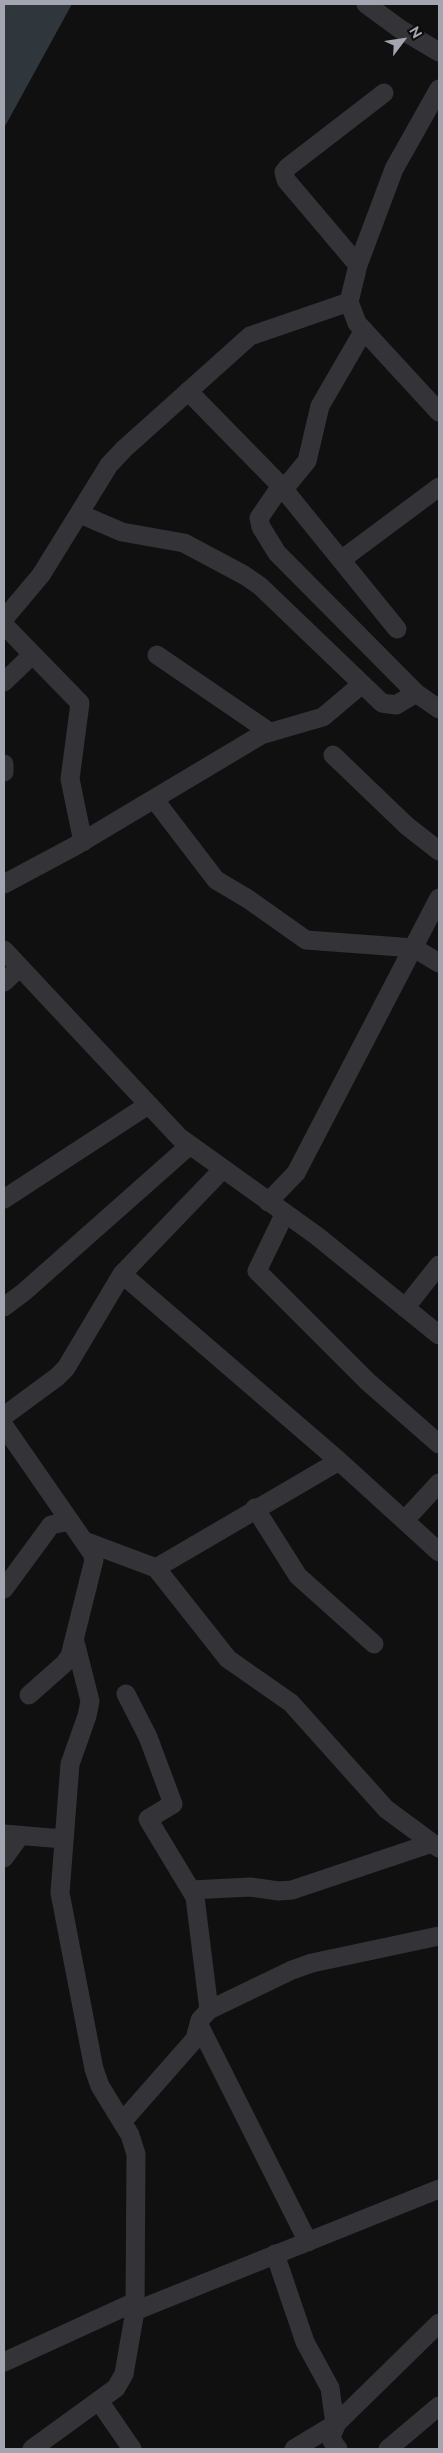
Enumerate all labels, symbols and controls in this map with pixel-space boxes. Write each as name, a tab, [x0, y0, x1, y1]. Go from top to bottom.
north arrow	[378, 15, 428, 65]
text: N	[406, 24, 425, 41]

